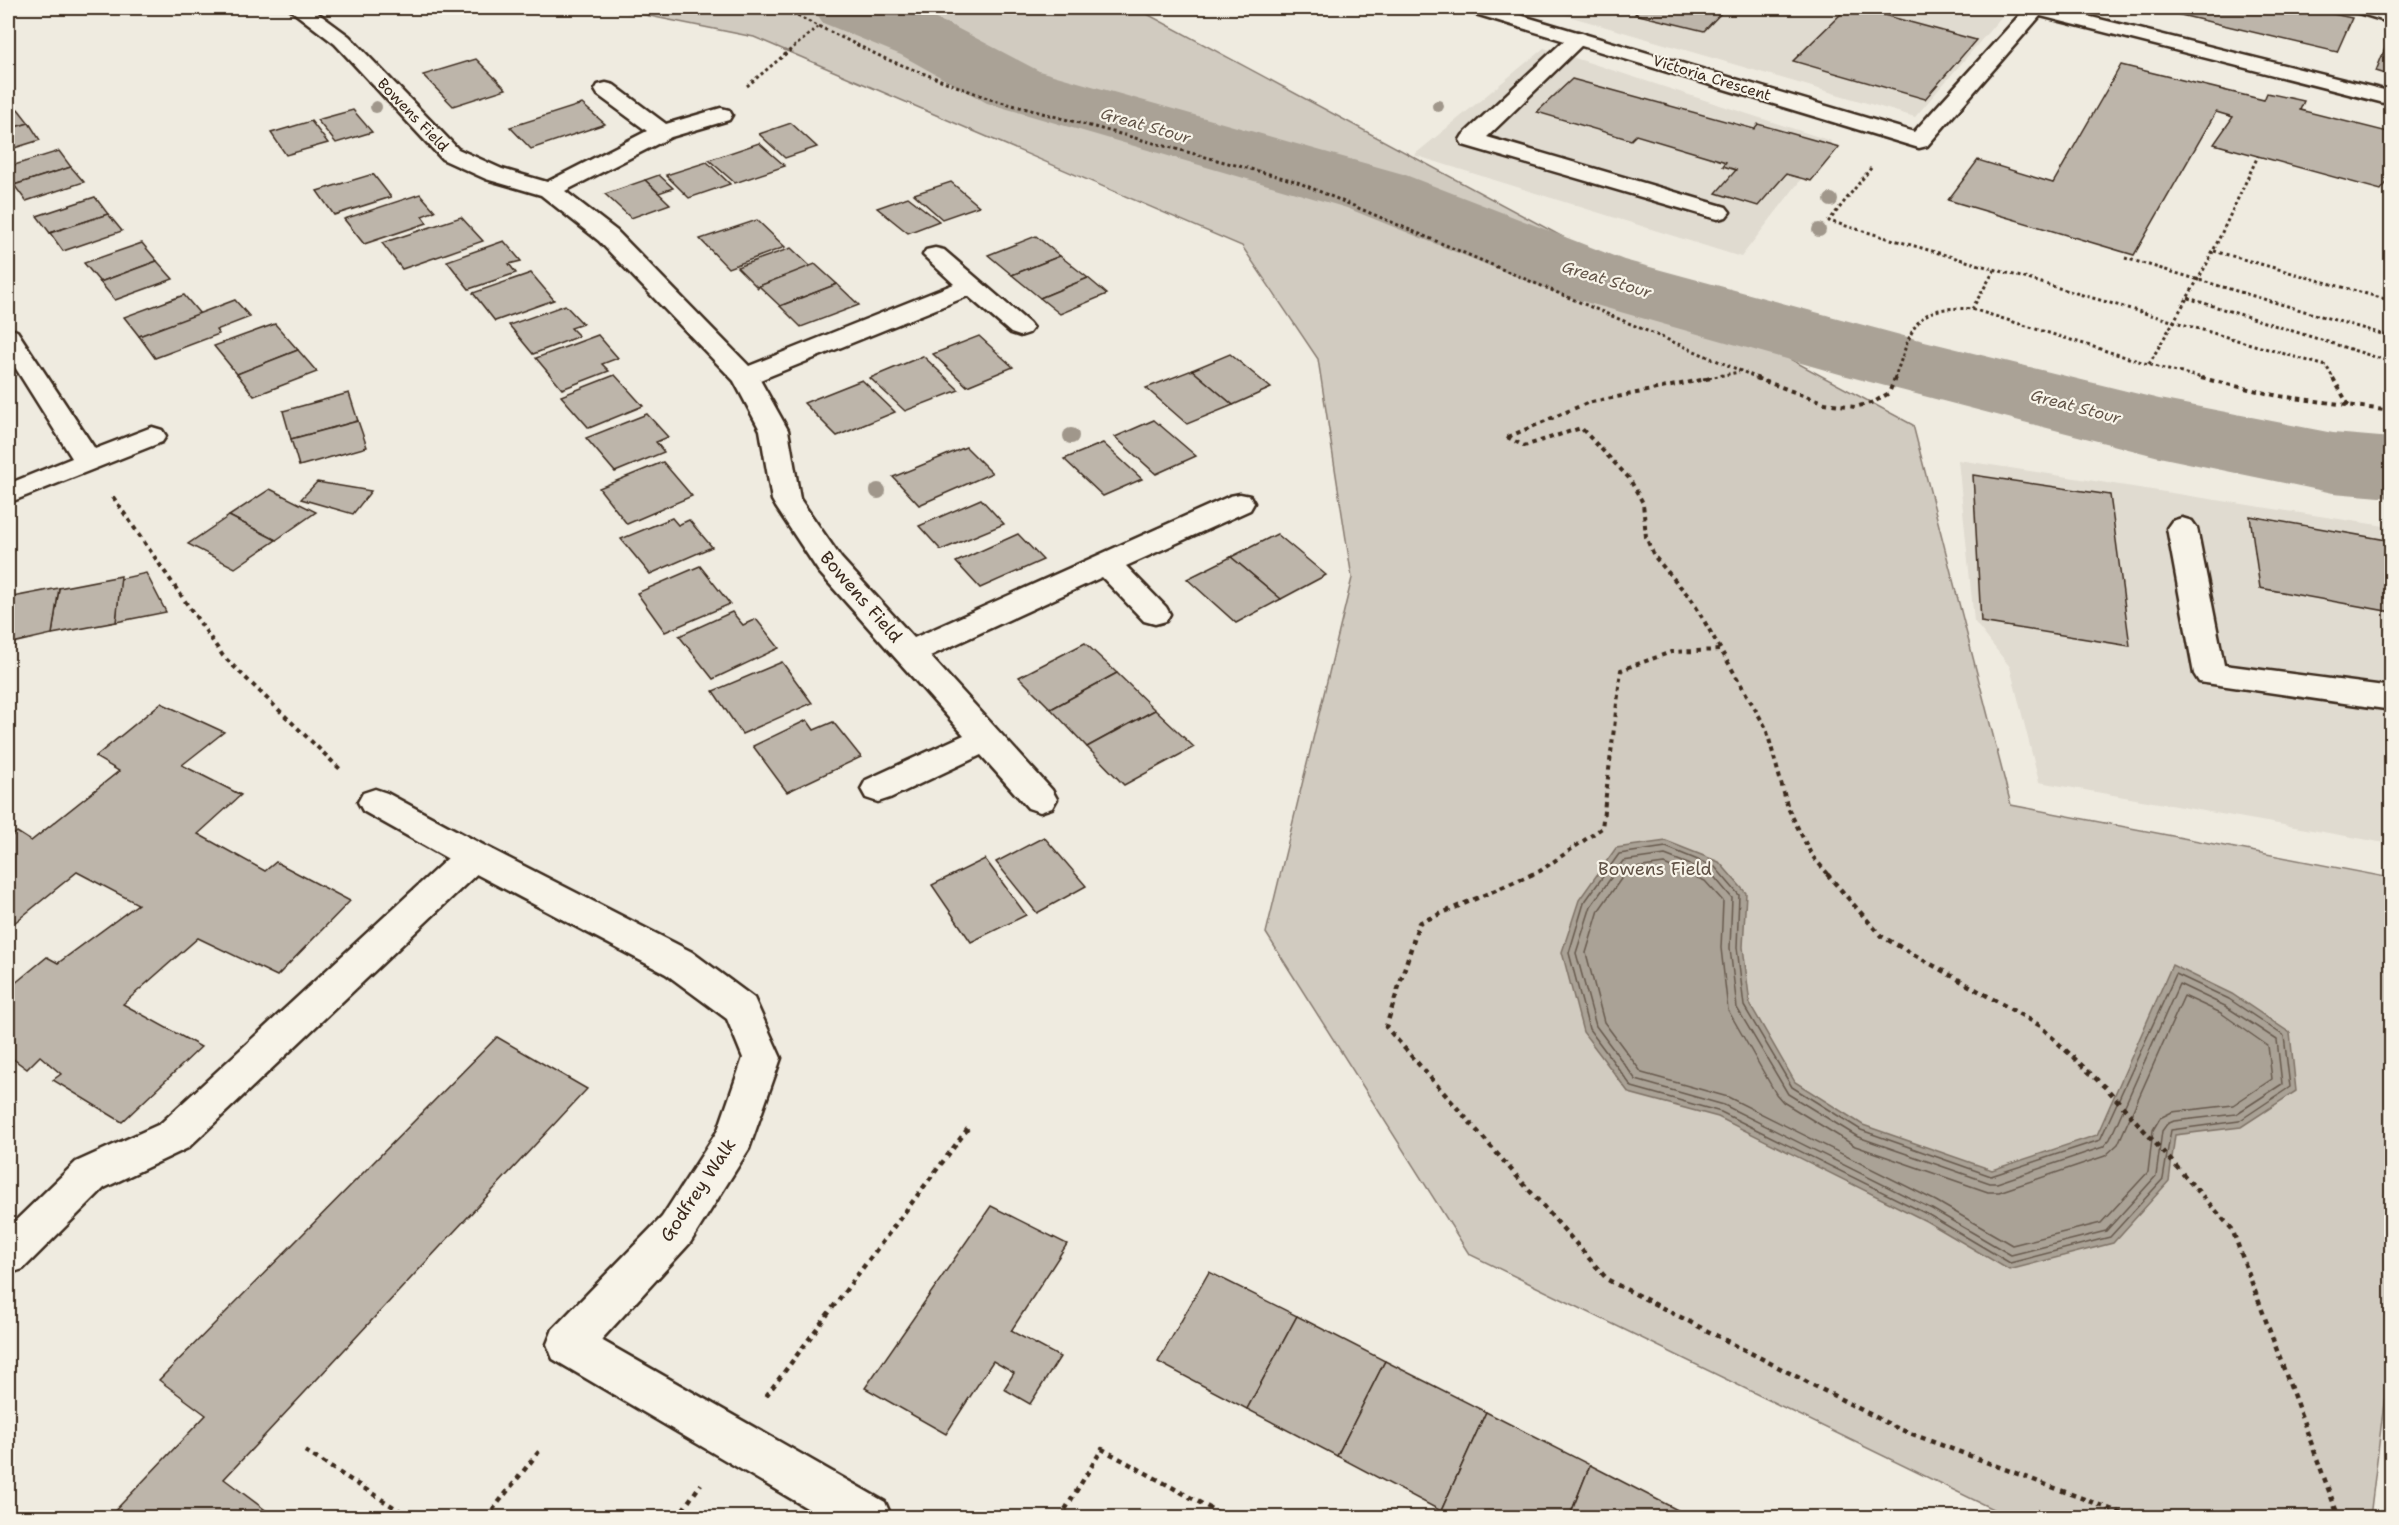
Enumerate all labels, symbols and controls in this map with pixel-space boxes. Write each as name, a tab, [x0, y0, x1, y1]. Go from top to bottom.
street label: Victoria Crescent	[1650, 50, 1774, 106]
street label: Bowens Field	[373, 74, 454, 156]
water label: Great Stour	[1098, 103, 1194, 148]
water label: Great Stour	[1560, 256, 1655, 303]
water label: Great Stour	[2028, 384, 2124, 429]
street label: Bowens Field	[815, 546, 907, 648]
park label: Bowens Field	[1598, 857, 1712, 881]
street label: Godfrey Walk	[655, 1134, 741, 1246]

